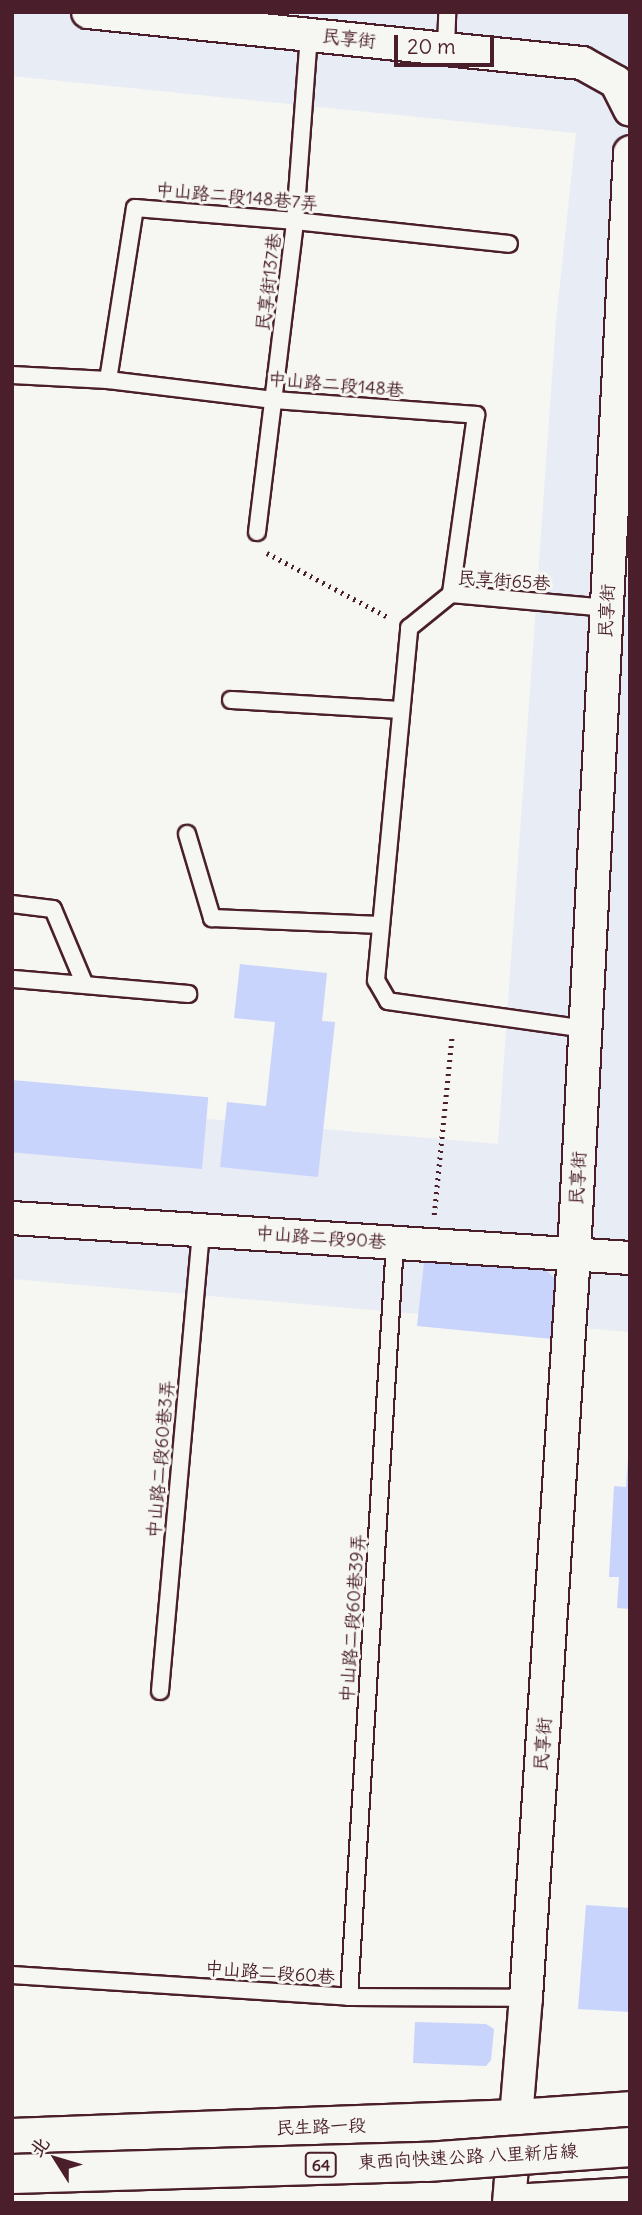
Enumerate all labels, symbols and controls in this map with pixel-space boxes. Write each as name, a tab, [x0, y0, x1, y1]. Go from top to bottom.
scale bar	[397, 21, 497, 65]
street label: 民享街	[321, 25, 377, 53]
text: 20 m	[407, 33, 456, 60]
street label: 中山路二段148巷7弄	[155, 179, 319, 215]
street label: 民享街137巷	[252, 232, 286, 332]
street label: 中山路二段148巷	[267, 368, 405, 402]
street label: 民享街65巷	[457, 567, 551, 595]
street label: 民享街	[595, 583, 619, 639]
street label: 民享街	[566, 1150, 590, 1206]
street label: 中山路二段90巷	[255, 1223, 387, 1253]
street label: 中山路二段60巷3弄	[143, 1379, 179, 1539]
street label: 中山路二段60巷39弄	[336, 1533, 370, 1703]
street label: 民享街	[530, 1716, 556, 1772]
street label: 中山路二段60巷	[204, 1958, 336, 1988]
street label: 民生路一段	[276, 2115, 366, 2139]
north arrow	[21, 2124, 91, 2194]
text: 北	[24, 2132, 55, 2161]
street label: 東西向快速公路 八里新店線	[357, 2140, 579, 2174]
road number: 64	[304, 2152, 338, 2178]

